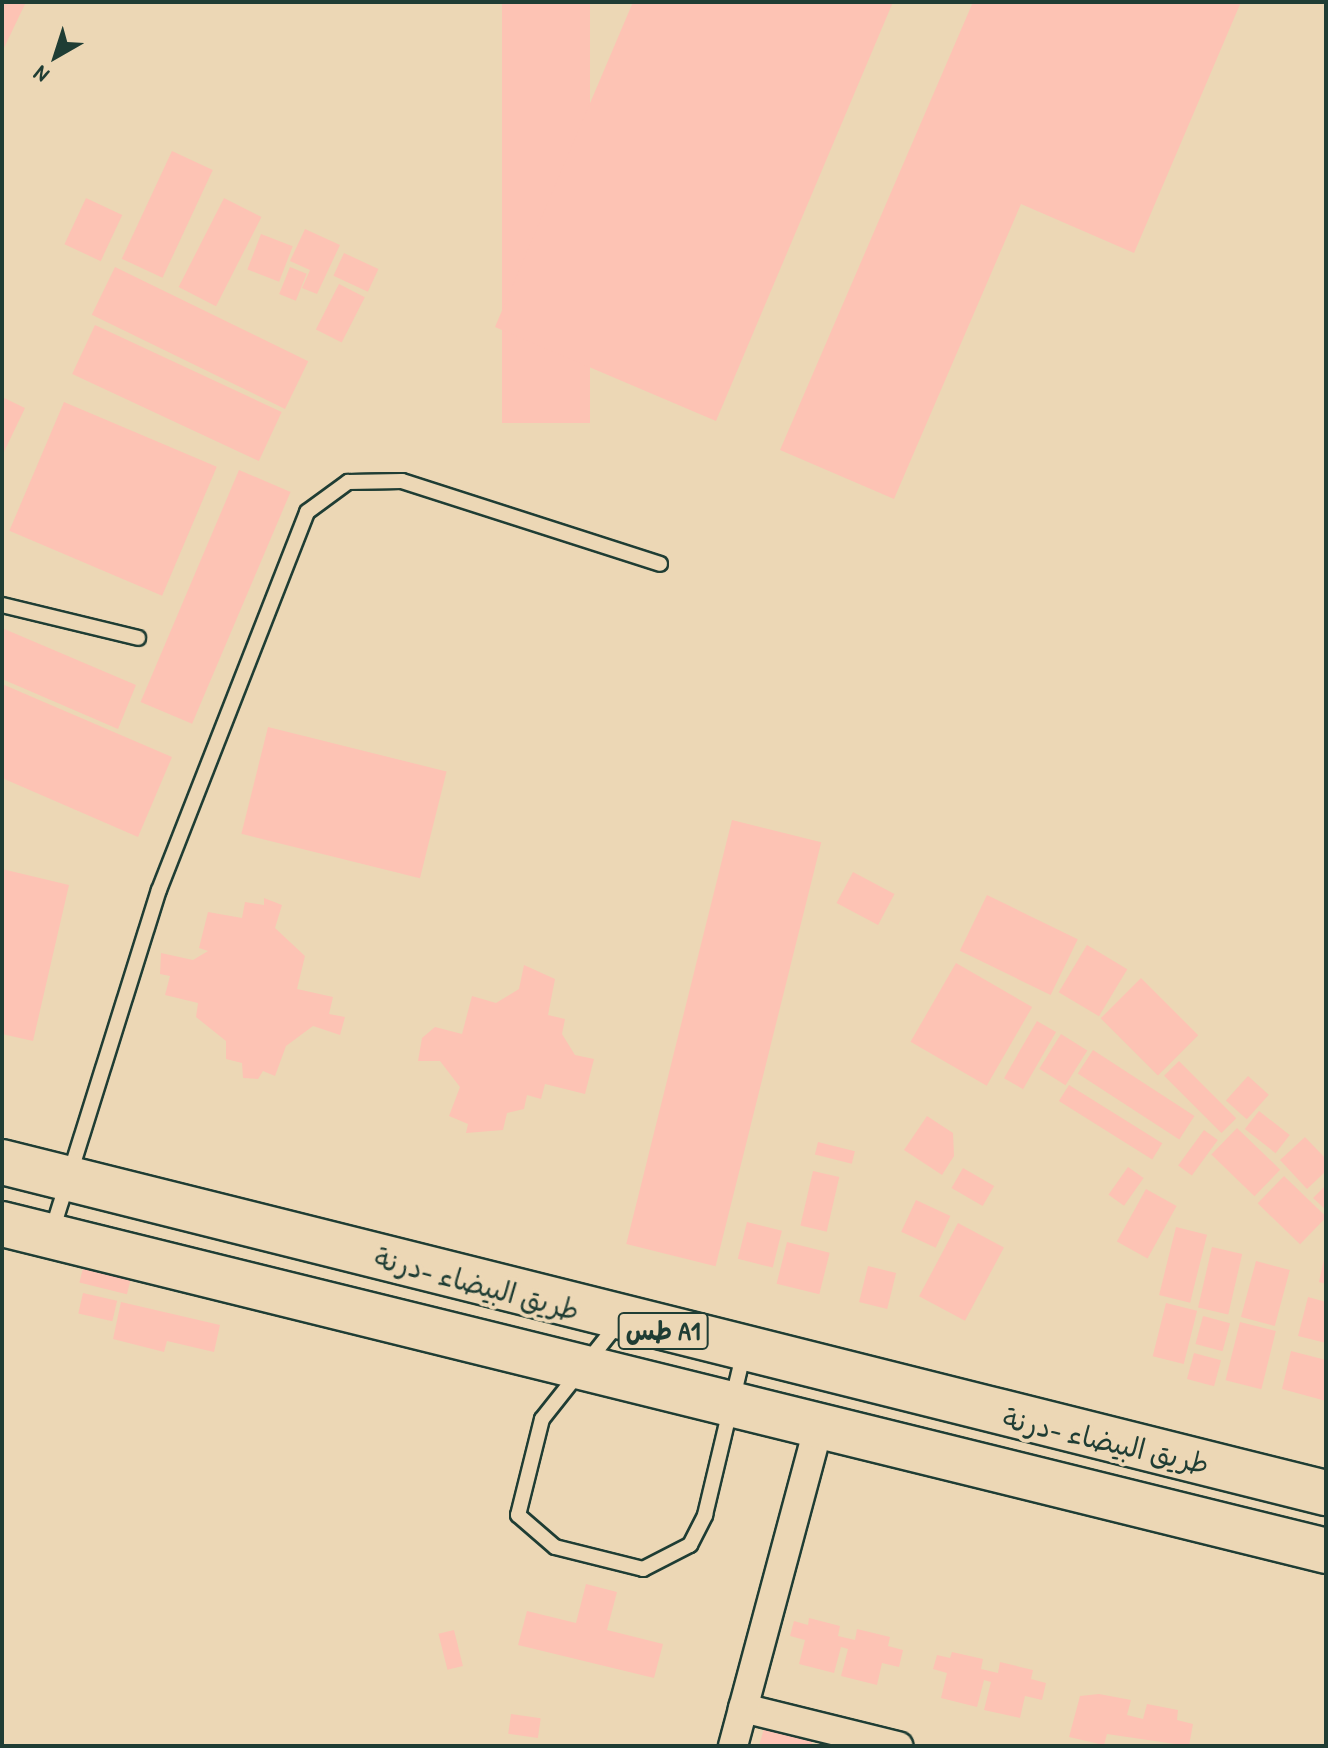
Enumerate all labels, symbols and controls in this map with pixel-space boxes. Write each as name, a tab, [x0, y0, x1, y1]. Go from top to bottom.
north arrow	[16, 16, 96, 96]
text: N	[27, 59, 55, 90]
street label: طريق البيضاء -درنة	[371, 1241, 583, 1327]
road number: طس A1	[617, 1309, 709, 1353]
street label: طريق البيضاء -درنة	[1000, 1401, 1212, 1481]

